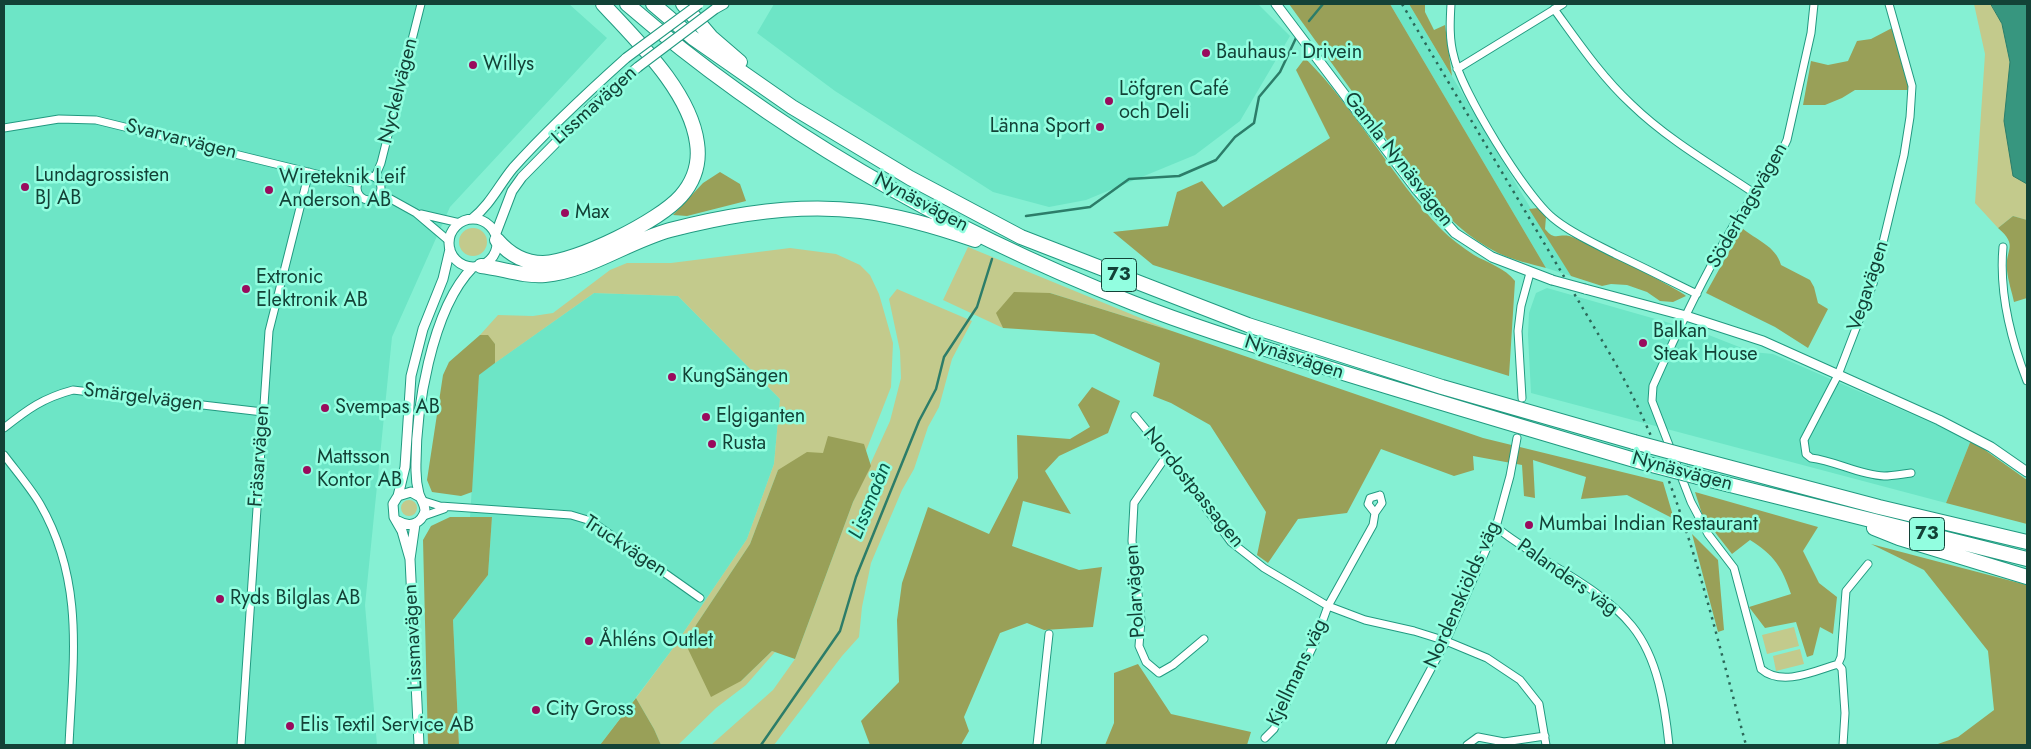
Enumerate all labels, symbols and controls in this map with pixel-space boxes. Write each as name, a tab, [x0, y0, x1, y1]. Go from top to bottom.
street label: Nyckelvägen	[374, 36, 424, 146]
place label: Bauhaus - Drivein	[1216, 41, 1362, 65]
marker: Bauhaus - Drivein	[1200, 47, 1212, 59]
place label: Willys	[483, 53, 534, 77]
marker: Willys	[467, 59, 479, 71]
street label: Lissmavägen	[548, 62, 642, 150]
place label: Löfgren Café och Deli	[1119, 78, 1229, 125]
street label: Gamla Nynäsvägen	[1338, 88, 1458, 232]
marker: Löfgren Café och Deli	[1103, 95, 1115, 107]
street label: Svarvarvägen	[123, 115, 239, 165]
place label: Länna Sport	[990, 115, 1090, 139]
marker: Länna Sport	[1094, 121, 1106, 133]
street label: Söderhagsvägen	[1702, 139, 1794, 273]
place label: Lundagrossisten BJ AB	[35, 164, 169, 211]
place label: Wireteknik Leif Anderson AB	[279, 166, 405, 213]
street label: Nynäsvägen	[870, 168, 972, 238]
marker: Lundagrossisten BJ AB	[19, 181, 31, 193]
marker: Wireteknik Leif Anderson AB	[263, 184, 275, 196]
place label: Max	[575, 201, 609, 225]
marker: Max	[559, 207, 571, 219]
street label: Vegavägen	[1843, 238, 1895, 334]
road number: 73	[1102, 258, 1136, 292]
place label: Extronic Elektronik AB	[256, 266, 368, 313]
marker: Extronic Elektronik AB	[240, 283, 252, 295]
place label: Balkan Steak House	[1653, 320, 1758, 367]
street label: Nynäsvägen	[1241, 331, 1347, 385]
marker: Balkan Steak House	[1637, 337, 1649, 349]
place label: KungSängen	[682, 365, 788, 389]
marker: KungSängen	[666, 371, 678, 383]
street label: Smärgelvägen	[82, 379, 204, 417]
place label: Svempas AB	[335, 396, 440, 420]
marker: Svempas AB	[319, 402, 331, 414]
street label: Fräsarvägen	[244, 404, 276, 508]
place label: Elgiganten	[716, 405, 805, 429]
marker: Elgiganten	[700, 411, 712, 423]
street label: Nordostpassagen	[1137, 423, 1249, 553]
place label: Rusta	[722, 432, 766, 456]
marker: Rusta	[706, 438, 718, 450]
place label: Mattsson Kontor AB	[317, 446, 402, 493]
street label: Nynäsvägen	[1629, 447, 1735, 497]
water label: Lissmaån	[844, 459, 898, 543]
marker: Mattsson Kontor AB	[301, 464, 313, 476]
street label: Truckvägen	[579, 511, 671, 583]
place label: Mumbai Indian Restaurant	[1539, 513, 1758, 537]
street label: Nordenskiölds väg	[1420, 518, 1506, 672]
road number: 73	[1910, 518, 1944, 550]
marker: Mumbai Indian Restaurant	[1523, 519, 1535, 531]
street label: Palanders väg	[1512, 535, 1622, 621]
street label: Polarvägen	[1121, 543, 1151, 639]
street label: Lissmavägen	[399, 583, 429, 691]
place label: Ryds Bilglas AB	[230, 587, 360, 611]
marker: Ryds Bilglas AB	[214, 593, 226, 605]
street label: Kjellmans väg	[1263, 616, 1333, 730]
place label: Åhléns Outlet	[599, 629, 713, 653]
marker: Åhléns Outlet	[583, 635, 595, 647]
place label: City Gross	[546, 698, 634, 722]
marker: City Gross	[530, 704, 542, 716]
place label: Elis Textil Service AB	[300, 714, 474, 738]
marker: Elis Textil Service AB	[284, 720, 296, 732]

